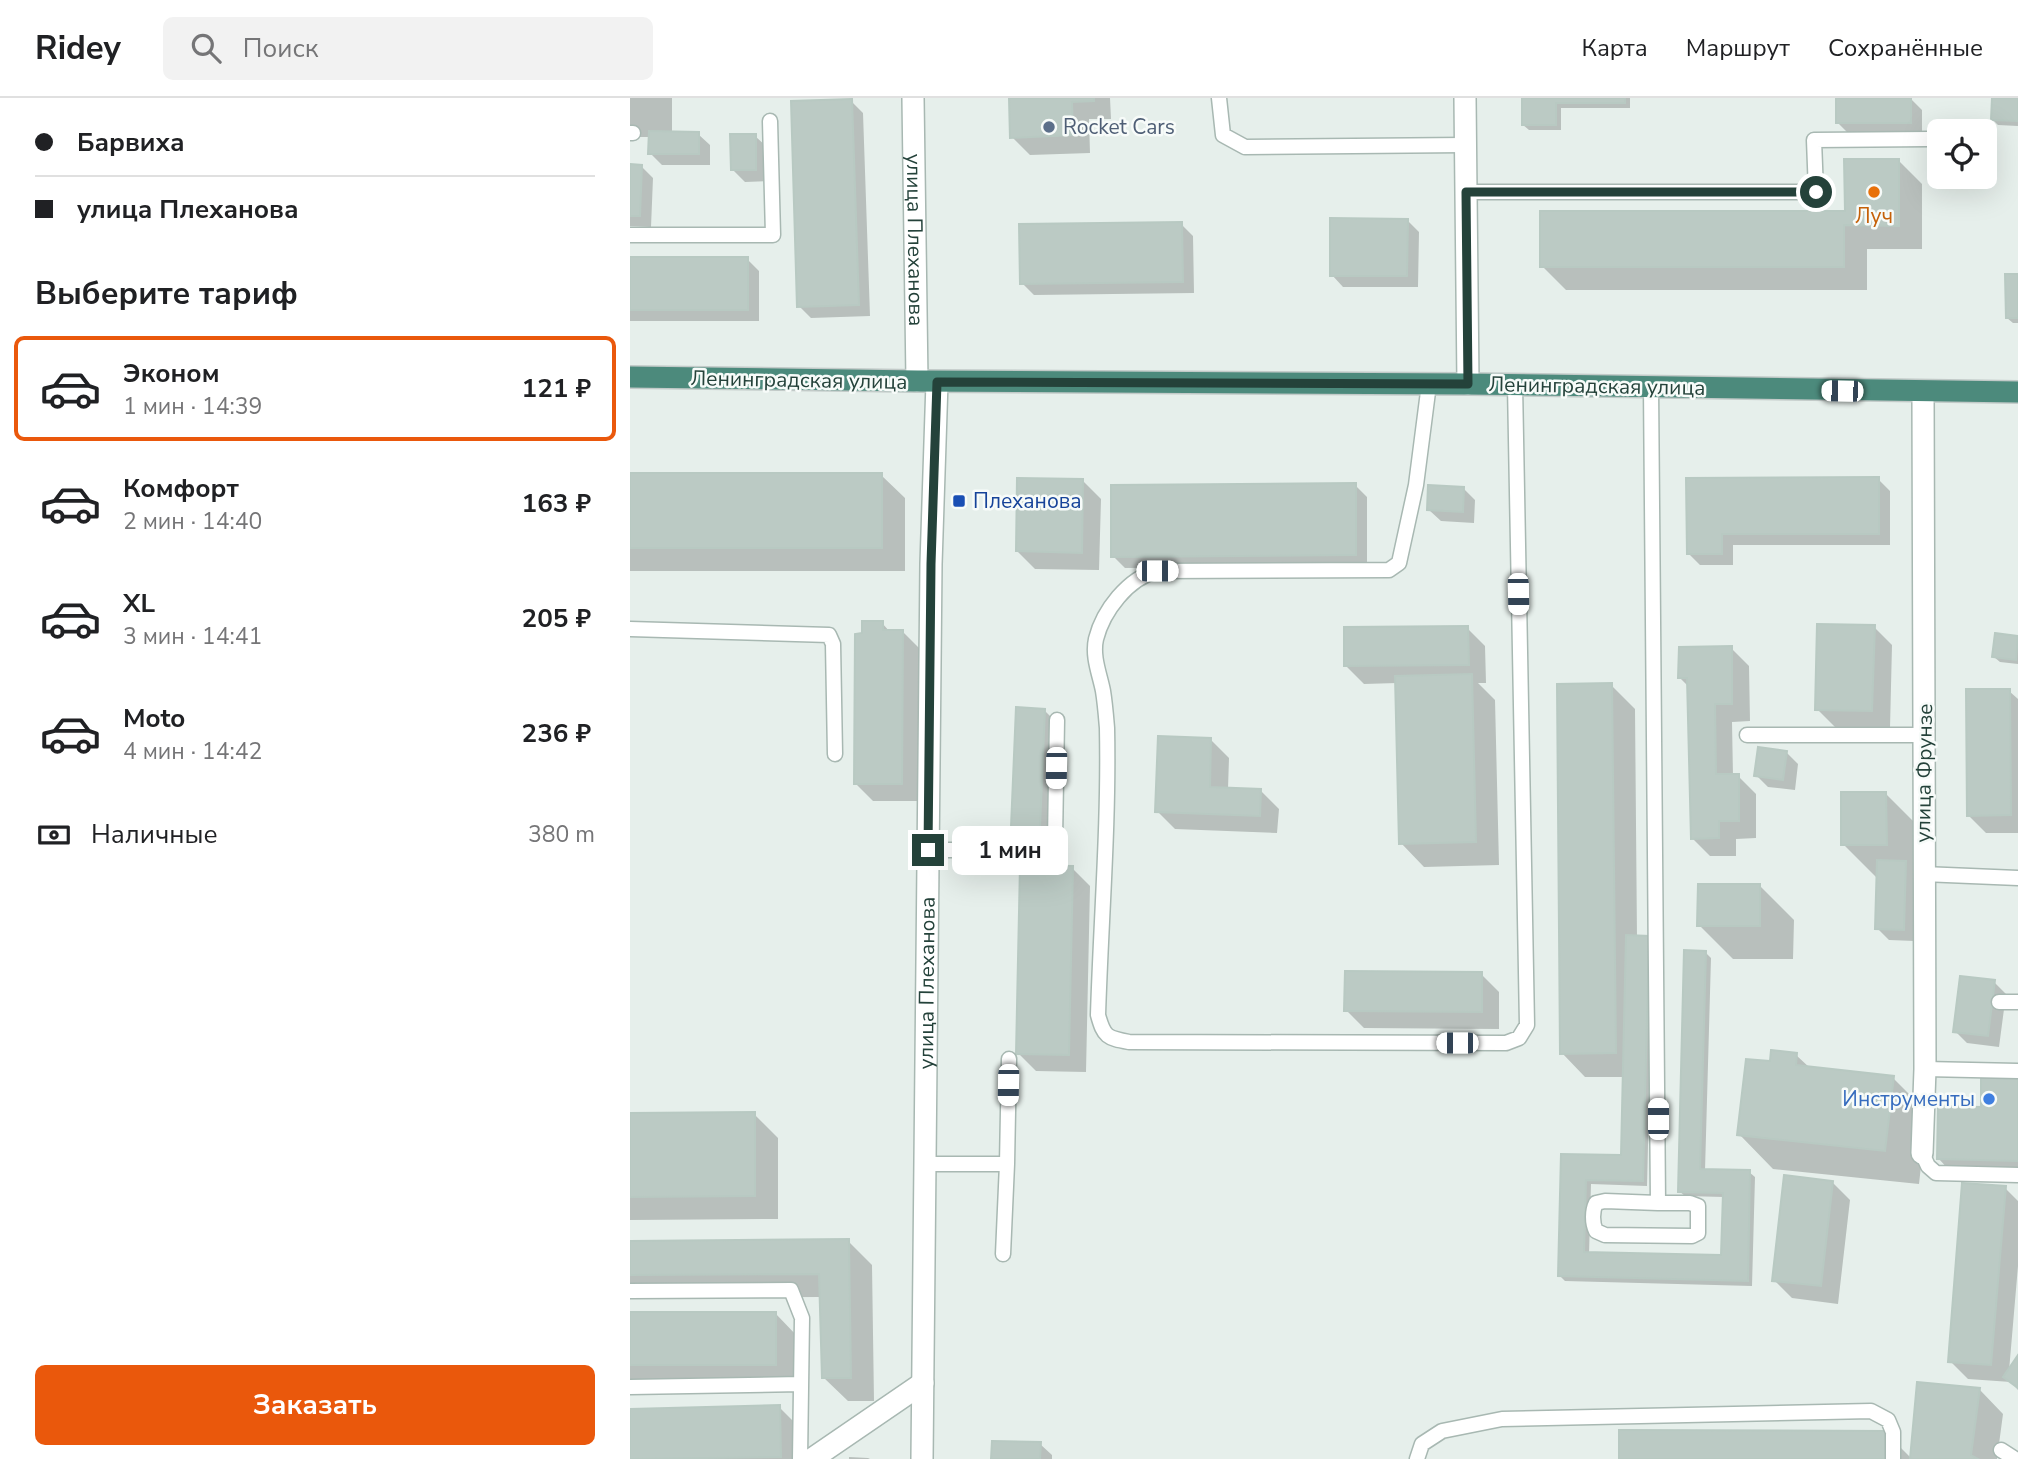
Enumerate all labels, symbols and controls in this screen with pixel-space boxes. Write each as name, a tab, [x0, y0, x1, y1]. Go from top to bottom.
search box	[163, 17, 653, 80]
text: Ridey	[35, 26, 121, 71]
icon: search	[187, 29, 225, 67]
text: Поиск	[243, 31, 318, 66]
text: Карта	[1582, 32, 1648, 64]
text: Маршрут	[1686, 32, 1790, 64]
text: Сохранённые	[1828, 32, 1983, 64]
place label: Rocket Cars	[1063, 113, 1175, 141]
marker: Rocket Cars	[1041, 119, 1057, 135]
map controls	[1927, 119, 1997, 189]
button: locate	[1927, 119, 1997, 189]
text: Барвиха	[77, 125, 185, 160]
street label: улица Плеханова	[900, 153, 930, 327]
route start	[1800, 176, 1832, 208]
marker: Луч	[1866, 184, 1882, 200]
text: улица Плеханова	[77, 192, 298, 227]
place label: Луч	[1855, 202, 1893, 230]
text: Выберите тариф	[35, 272, 298, 315]
text: Эконом	[123, 356, 220, 391]
icon: car	[39, 357, 102, 420]
street label: Ленинградская улица	[690, 364, 908, 396]
street label: Ленинградская улица	[1488, 370, 1706, 402]
text: 121 ₽	[522, 371, 591, 406]
car	[1821, 380, 1864, 402]
text: 1 мин · 14:39	[123, 391, 262, 422]
text: Комфорт	[123, 471, 239, 506]
icon: car	[39, 472, 102, 535]
text: 163 ₽	[522, 486, 591, 521]
place label: Плеханова	[973, 487, 1082, 515]
marker: Плеханова	[951, 493, 967, 509]
text: 2 мин · 14:40	[123, 506, 262, 537]
car	[1137, 561, 1179, 582]
car	[1508, 573, 1529, 615]
text: XL	[123, 586, 155, 621]
icon: car	[39, 587, 102, 650]
text: 205 ₽	[522, 601, 591, 636]
text: 3 мин · 14:41	[123, 621, 262, 652]
text: Moto	[123, 701, 185, 736]
icon: car	[39, 702, 102, 765]
street label: улица Фрунзе	[1909, 703, 1939, 843]
text: 236 ₽	[522, 716, 591, 751]
text: 4 мин · 14:42	[123, 736, 262, 767]
car	[1046, 747, 1067, 789]
icon: cash	[35, 816, 73, 854]
text: Наличные	[91, 817, 218, 852]
text: 380 m	[528, 819, 595, 850]
callout: 1 мин	[952, 826, 1068, 874]
route end	[912, 834, 944, 866]
text: 1 мин	[978, 835, 1042, 866]
street label: улица Плеханова	[912, 897, 942, 1069]
car	[1437, 1033, 1479, 1054]
car	[998, 1064, 1019, 1106]
place label: Инструменты	[1842, 1085, 1975, 1113]
marker: Инструменты	[1981, 1091, 1997, 1107]
car	[1648, 1098, 1669, 1140]
button: Заказать	[35, 1365, 595, 1445]

